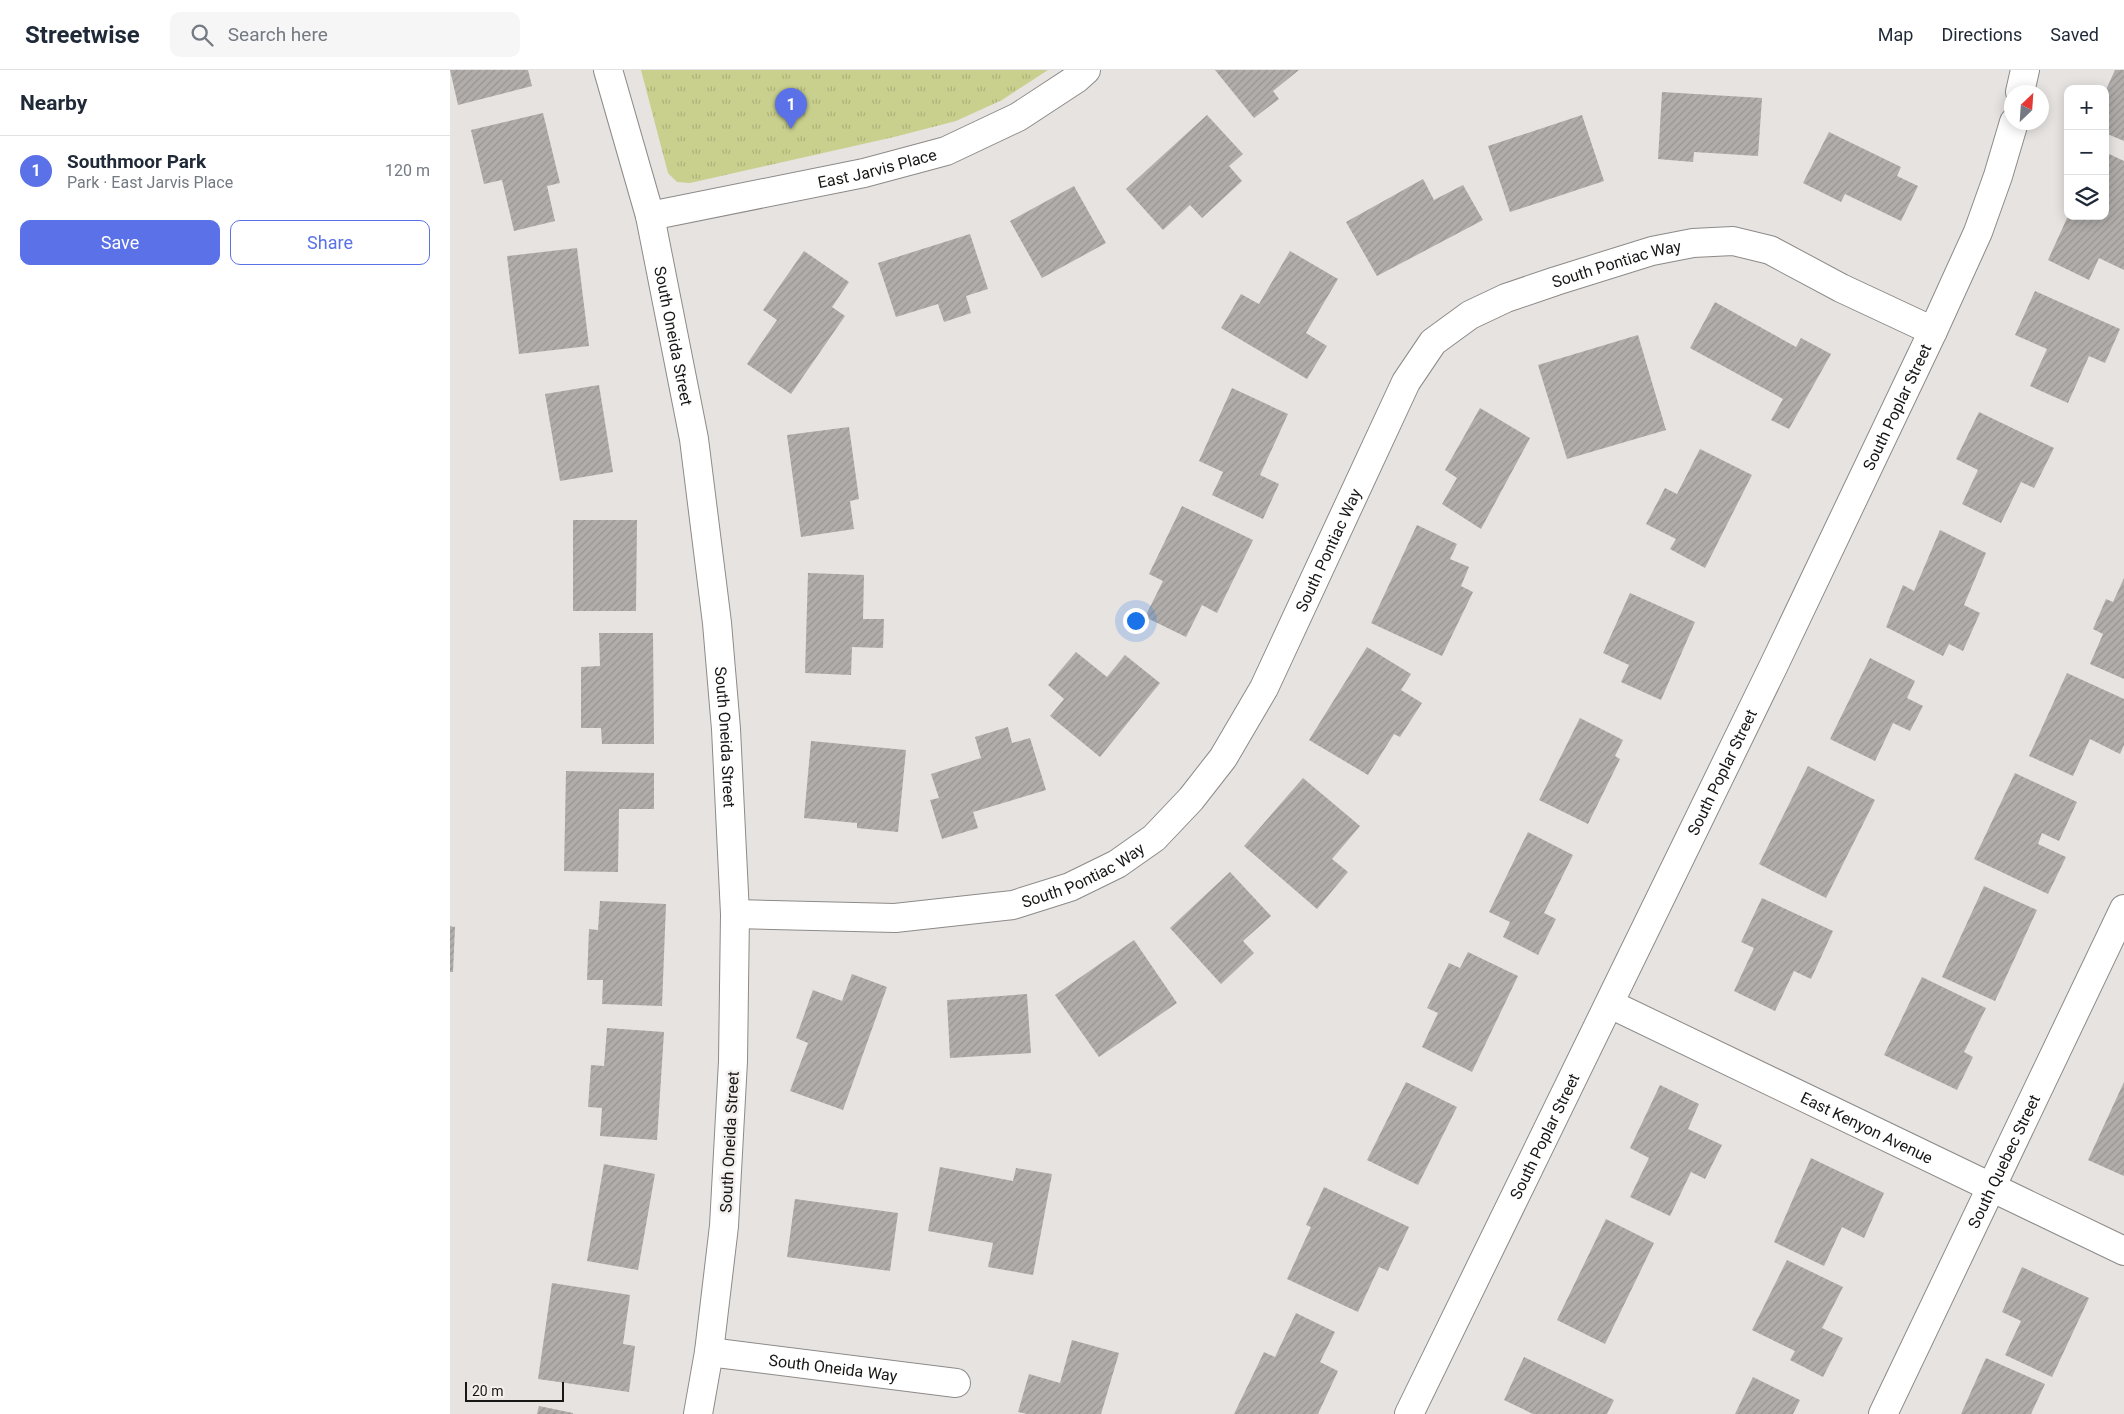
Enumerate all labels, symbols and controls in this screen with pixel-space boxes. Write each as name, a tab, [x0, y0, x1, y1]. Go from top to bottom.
search box	[170, 12, 520, 57]
text: Streetwise	[25, 21, 140, 49]
icon: search	[188, 21, 216, 49]
text: Search here	[228, 23, 328, 46]
text: Map	[1878, 24, 1913, 45]
text: Directions	[1941, 24, 2022, 45]
text: Saved	[2050, 24, 2099, 45]
north arrow	[2004, 85, 2049, 130]
map controls	[2064, 85, 2109, 220]
button: +	[2064, 85, 2109, 130]
pin: 1	[775, 88, 807, 129]
text: Nearby	[20, 91, 87, 115]
button: −	[2064, 130, 2109, 175]
street label: East Jarvis Place	[816, 145, 939, 192]
text: Southmoor Park	[67, 150, 206, 173]
text: 1	[31, 161, 41, 180]
text: 120 m	[385, 161, 430, 180]
text: Park · East Jarvis Place	[67, 173, 233, 192]
button: layers	[2064, 175, 2109, 220]
button: Save	[20, 220, 220, 265]
button: Share	[230, 220, 430, 265]
street label: South Pontiac Way	[1550, 236, 1683, 292]
street label: South Oneida Street	[650, 265, 696, 407]
street label: South Poplar Street	[1859, 341, 1935, 473]
street label: South Pontiac Way	[1292, 485, 1365, 615]
your location	[1123, 608, 1149, 634]
street label: South Oneida Street	[711, 666, 739, 808]
street label: South Poplar Street	[1683, 706, 1761, 838]
street label: South Pontiac Way	[1019, 839, 1148, 912]
street label: South Poplar Street	[1506, 1070, 1584, 1203]
street label: South Oneida Street	[716, 1071, 743, 1213]
street label: East Kenyon Avenue	[1798, 1088, 1936, 1168]
street label: South Quebec Street	[1964, 1092, 2044, 1231]
street label: South Oneida Way	[768, 1351, 899, 1386]
scale bar	[465, 1379, 564, 1402]
text: 20 m	[472, 1383, 504, 1399]

